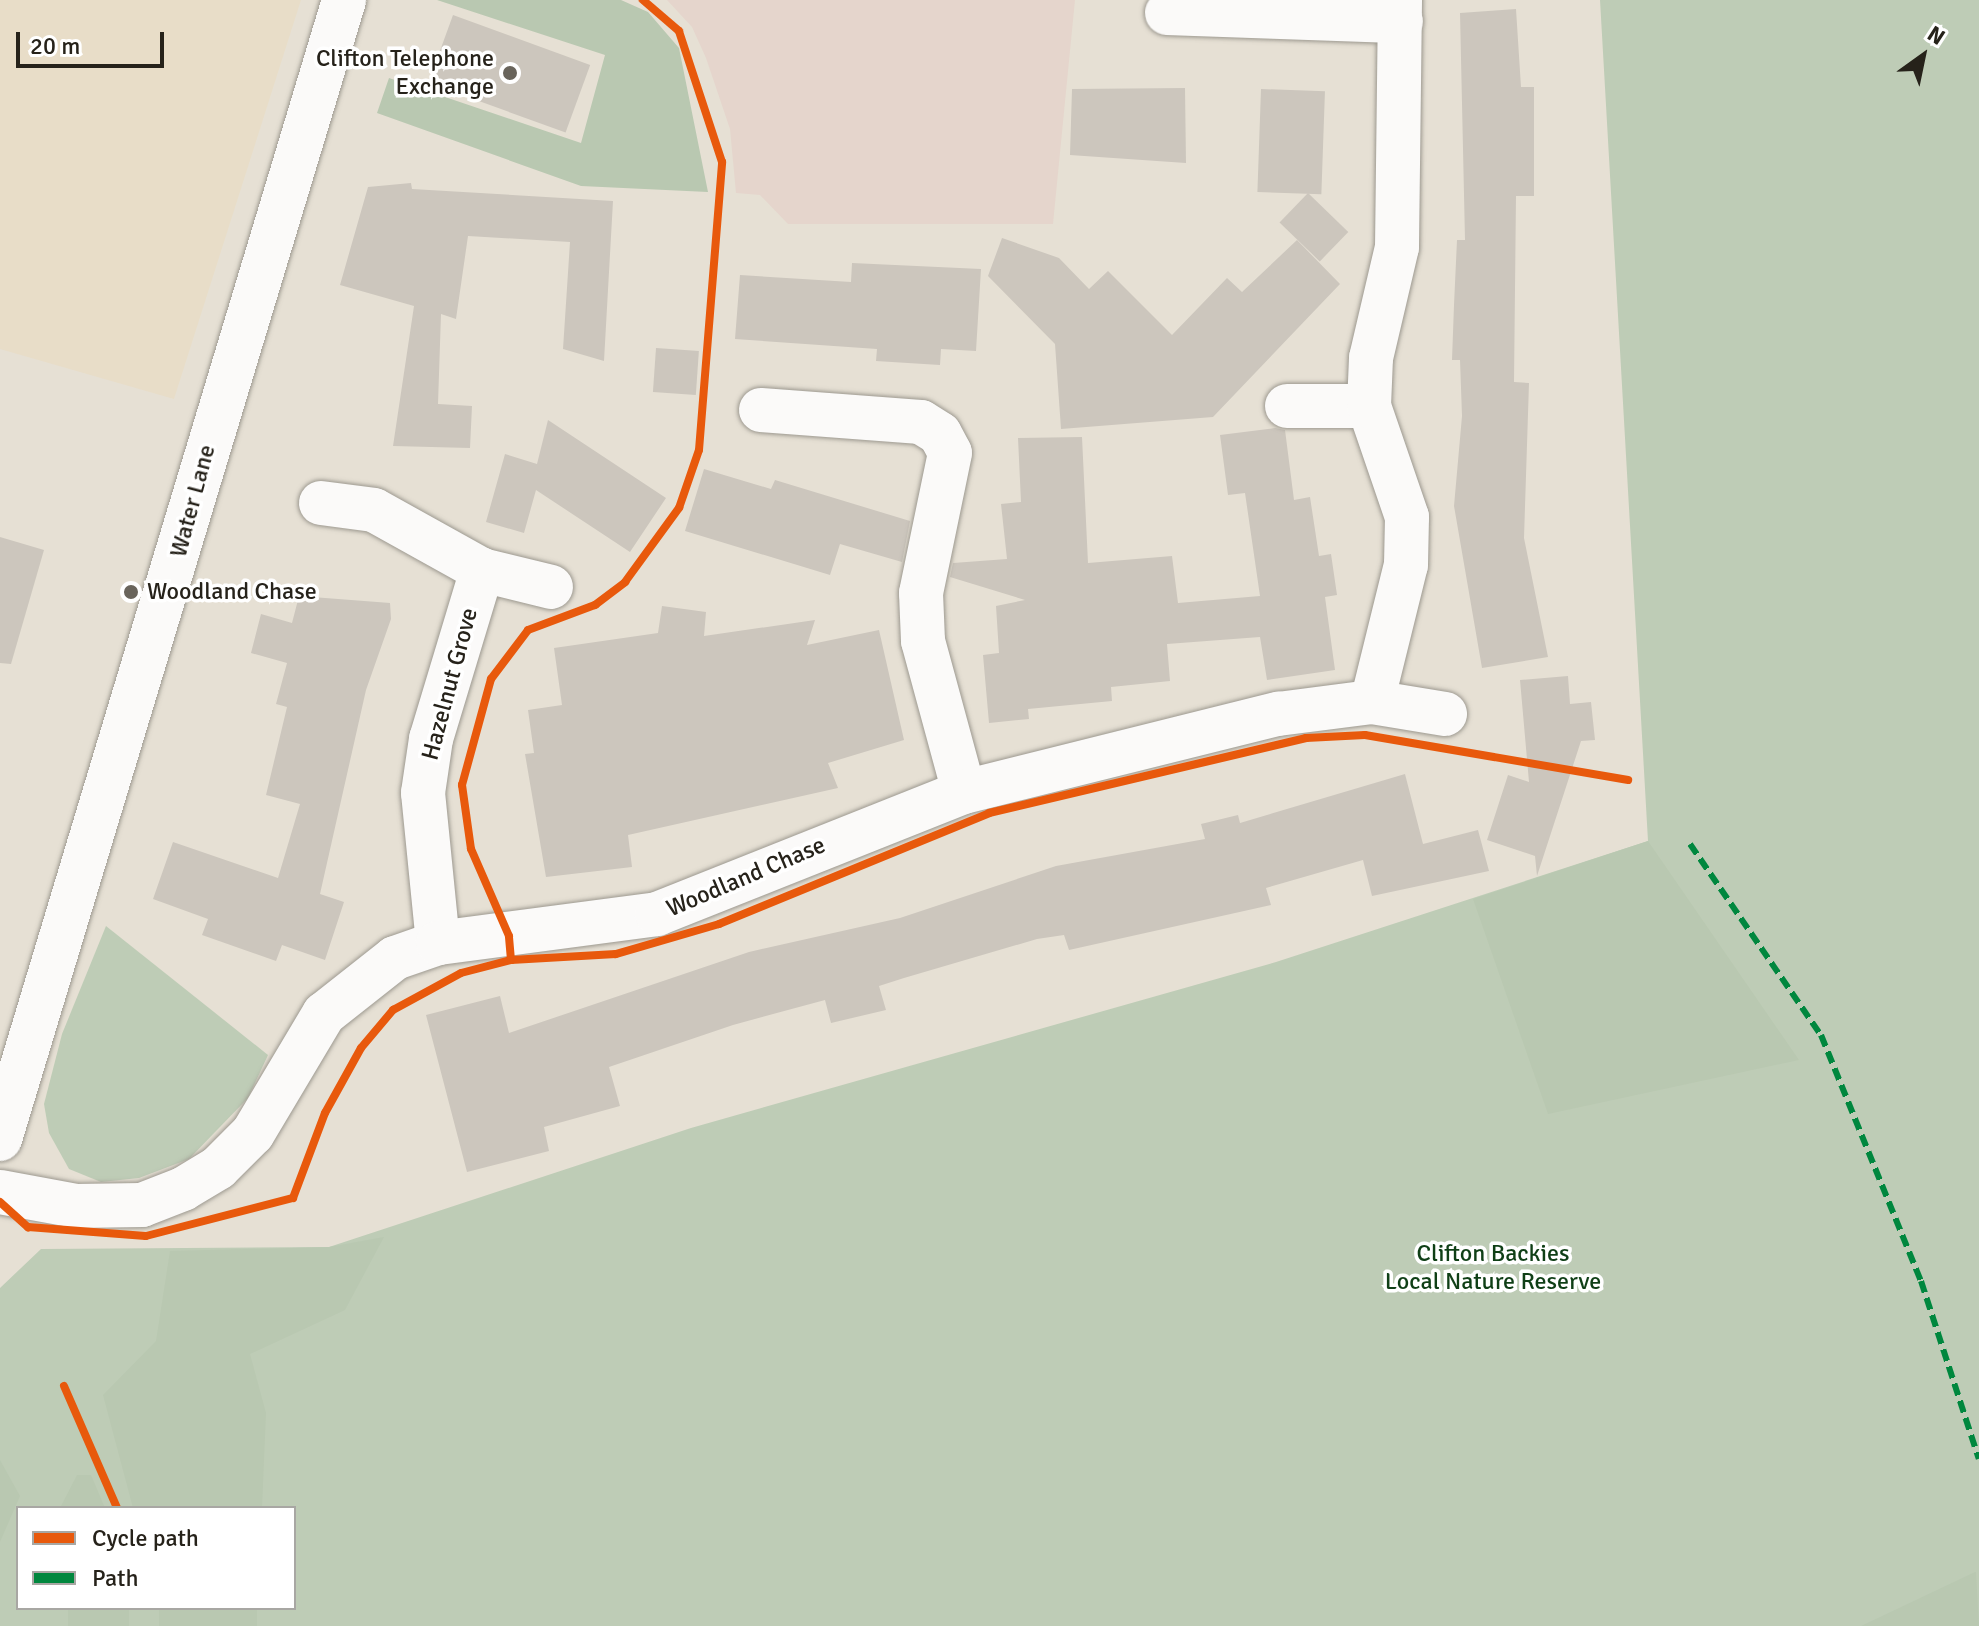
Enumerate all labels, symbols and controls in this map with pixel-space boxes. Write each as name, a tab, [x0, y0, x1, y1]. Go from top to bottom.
scale bar	[20, 16, 168, 66]
north arrow	[1883, 16, 1963, 96]
text: N	[1923, 20, 1950, 51]
text: 20 m	[30, 31, 80, 61]
place label: Clifton Telephone Exchange	[316, 45, 494, 101]
marker: Clifton Telephone Exchange	[501, 64, 519, 82]
street label: Water Lane	[164, 442, 222, 560]
place label: Woodland Chase	[147, 578, 317, 606]
marker: Woodland Chase	[122, 583, 140, 601]
street label: Hazelnut Grove	[416, 605, 484, 763]
street label: Woodland Chase	[662, 831, 830, 923]
park label: Clifton Backies Local Nature Reserve	[1385, 1240, 1601, 1296]
legend	[16, 1506, 296, 1610]
text: Cycle path	[92, 1523, 199, 1553]
text: Path	[92, 1563, 138, 1593]

